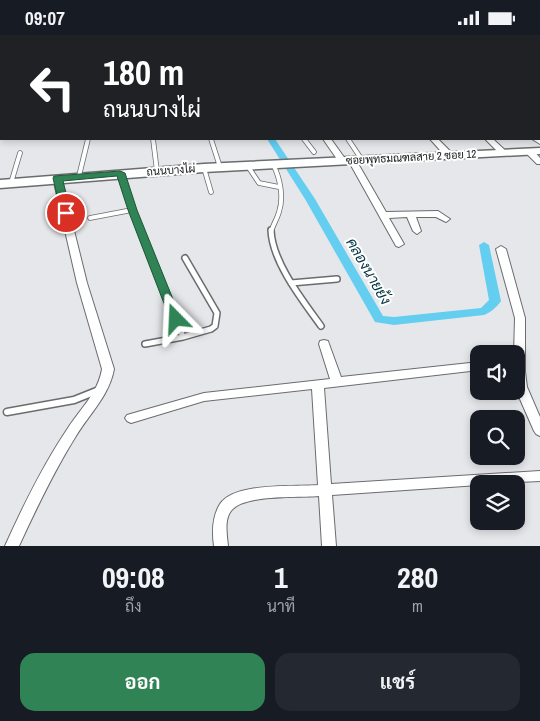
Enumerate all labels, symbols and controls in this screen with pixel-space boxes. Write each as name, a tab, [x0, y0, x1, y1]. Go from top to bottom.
text: 09:07	[25, 5, 65, 31]
text: 180 m	[103, 49, 184, 96]
icon: left	[20, 55, 85, 120]
text: ถนนบางไผ่	[103, 94, 201, 124]
street label: ซอยพุทธมณฑลสาย 2 ซอย 12	[345, 147, 477, 169]
street label: ถนนบางไผ่	[146, 160, 196, 179]
pin	[45, 192, 87, 234]
icon: arrive	[52, 199, 80, 227]
water label: คลองนายย้ง	[341, 234, 397, 309]
position arrow	[149, 292, 201, 344]
map controls	[470, 345, 525, 530]
button: sound	[470, 345, 525, 400]
button: search	[470, 410, 525, 465]
button: layers	[470, 475, 525, 530]
text: 09:08	[102, 557, 165, 597]
text: 1	[274, 557, 288, 597]
text: 280	[397, 557, 438, 597]
text: ถึง	[125, 595, 142, 617]
text: นาที	[267, 595, 295, 617]
text: m	[412, 595, 423, 617]
button: ออก	[20, 653, 265, 711]
button: แชร์	[275, 653, 520, 711]

